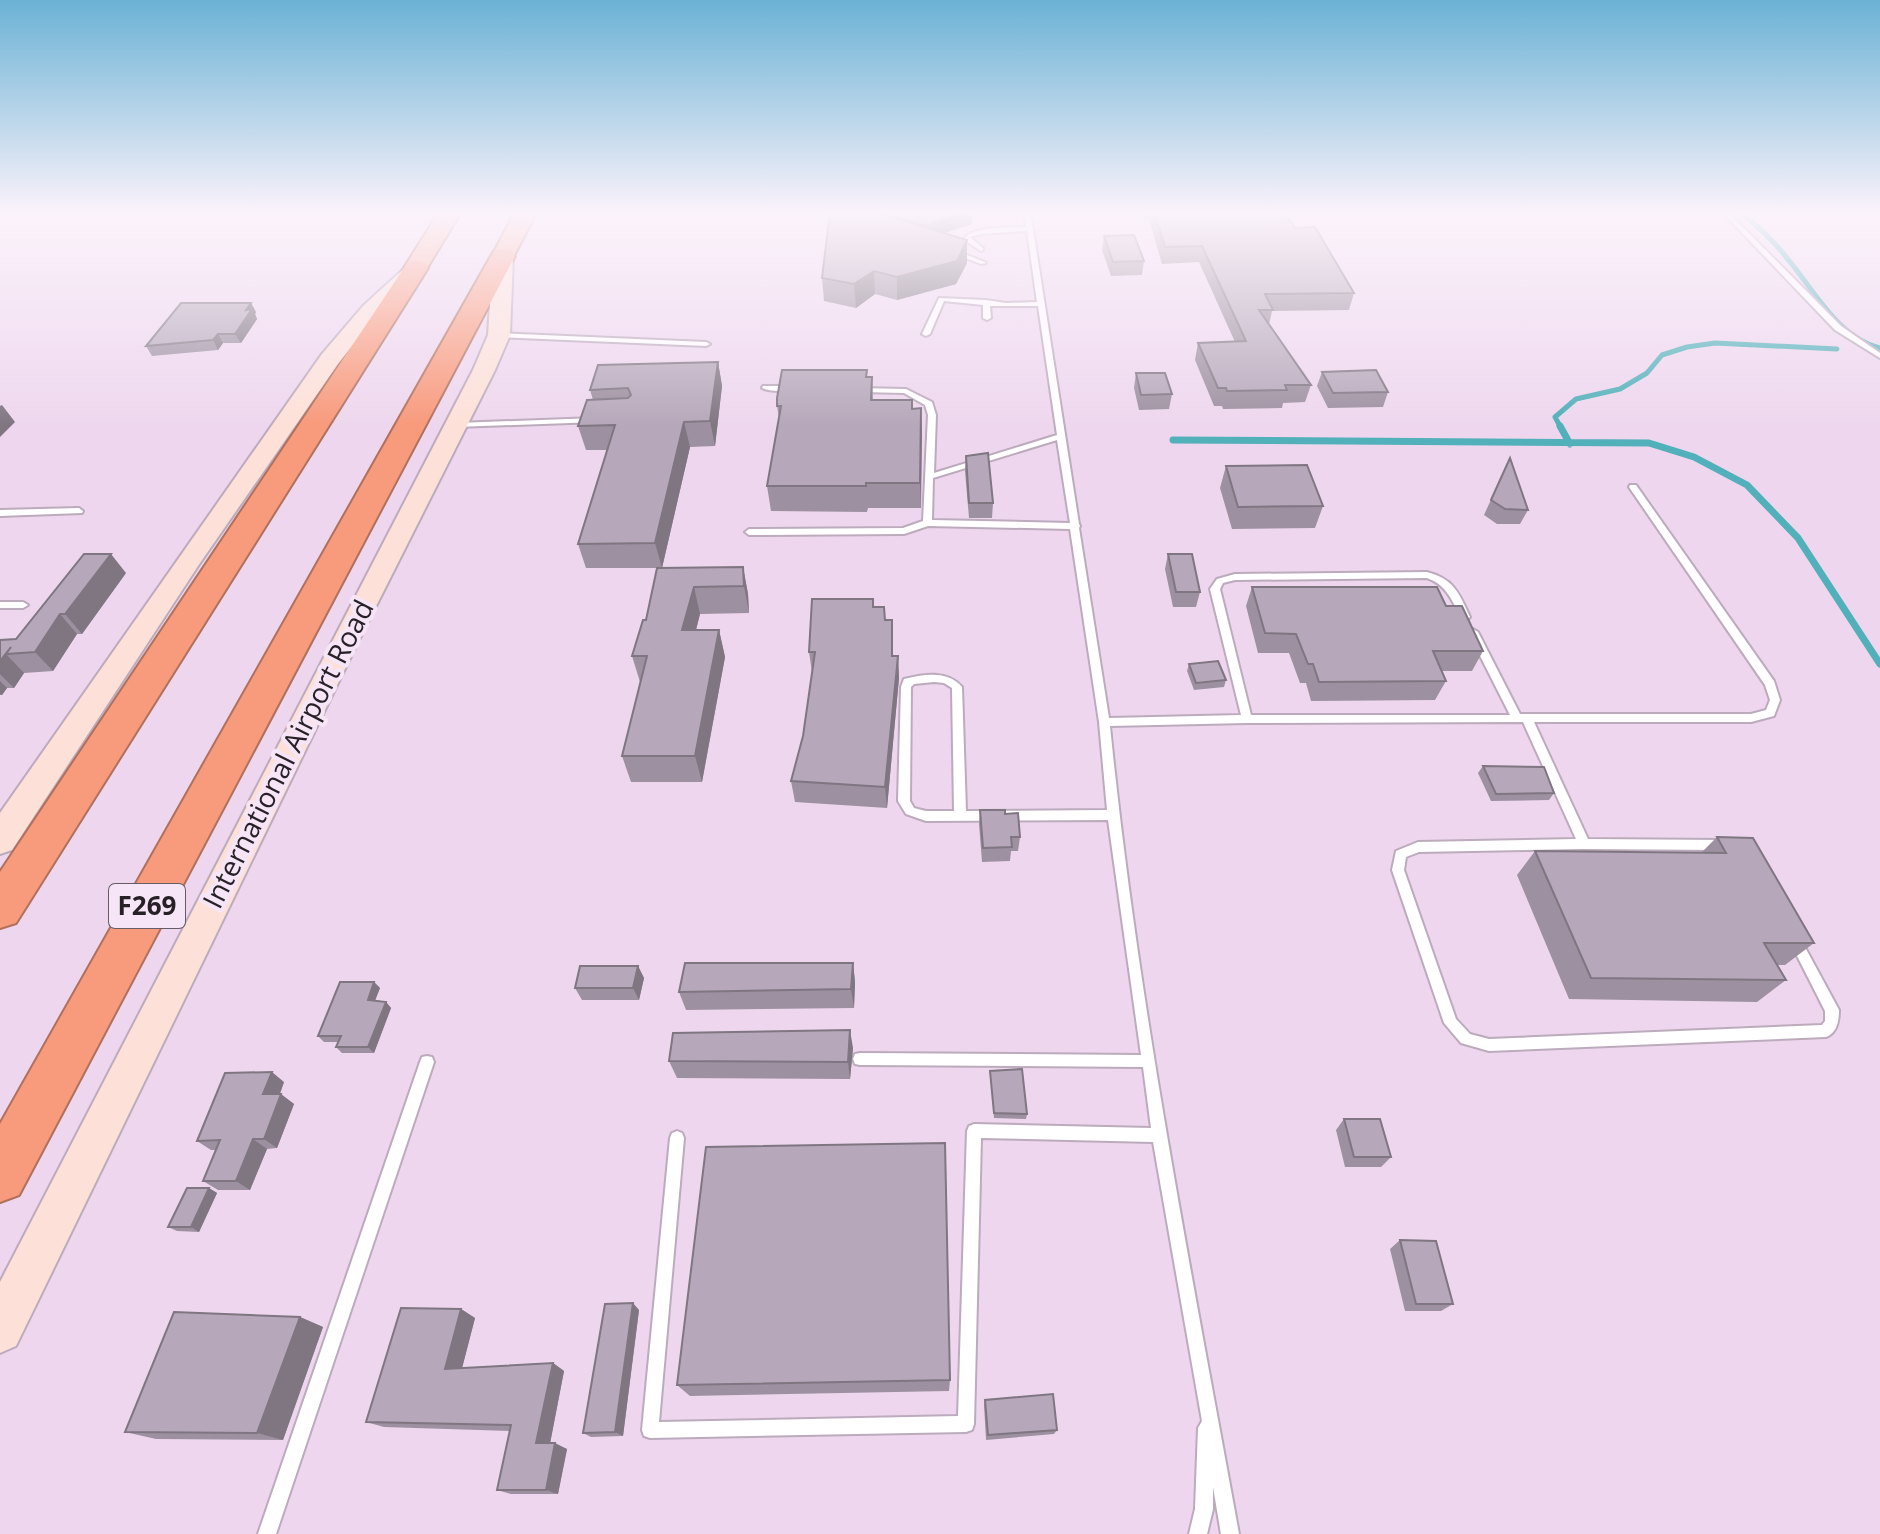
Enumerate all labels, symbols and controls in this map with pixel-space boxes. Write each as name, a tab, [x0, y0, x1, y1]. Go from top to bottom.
street label: International Airport Road	[193, 593, 382, 914]
road number: F269	[109, 884, 185, 928]

